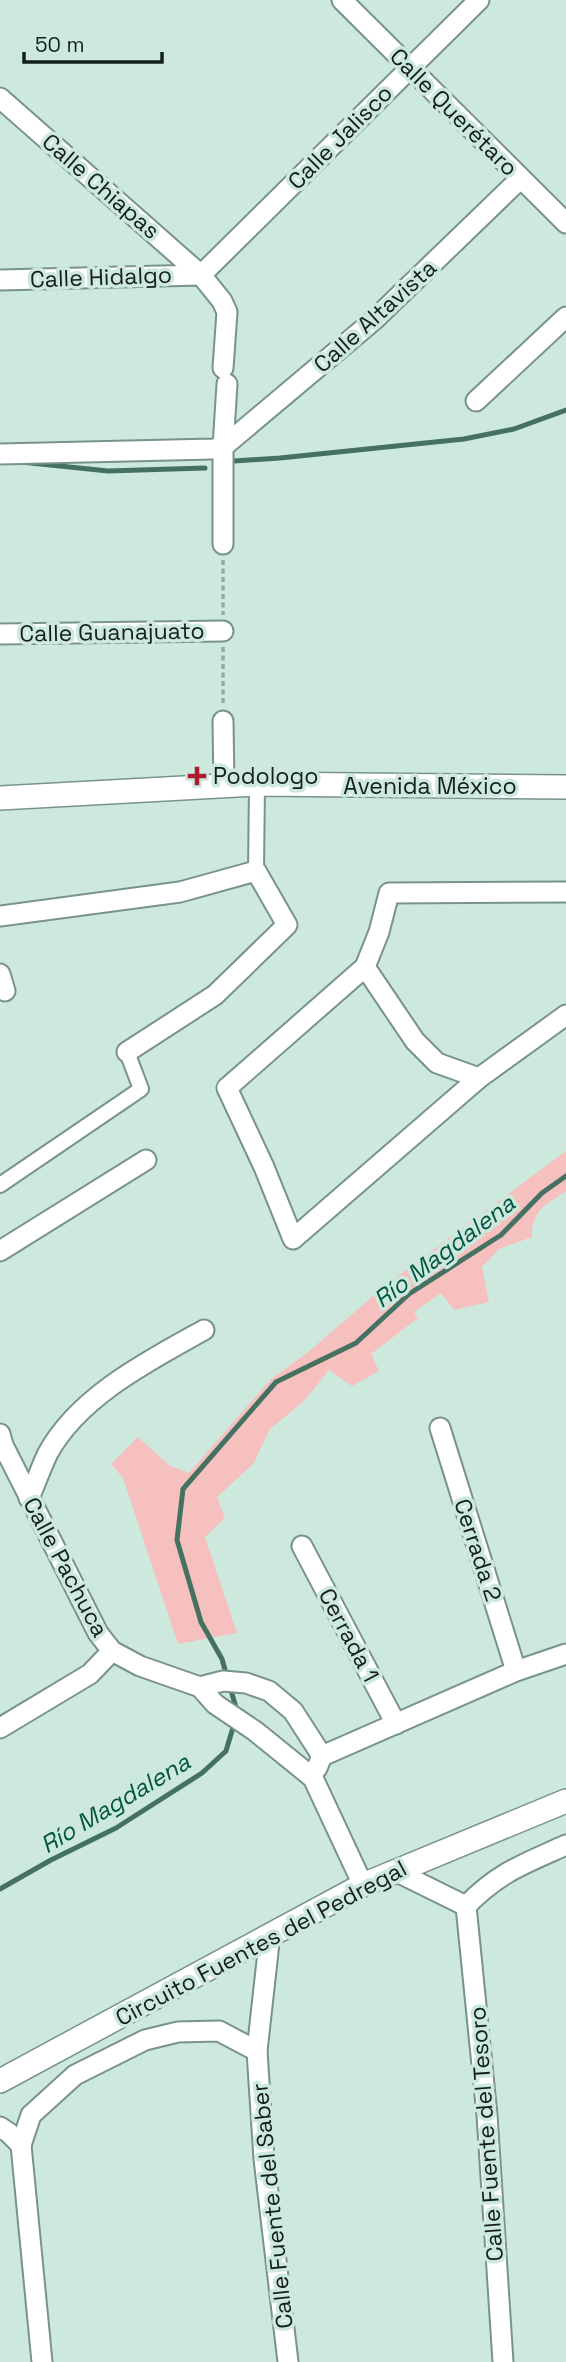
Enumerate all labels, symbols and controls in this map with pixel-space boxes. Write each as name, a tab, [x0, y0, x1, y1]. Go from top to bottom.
scale bar	[24, 21, 163, 65]
text: 50 m	[35, 31, 85, 58]
street label: Calle Querétaro	[383, 41, 525, 183]
street label: Calle Jalisco	[281, 78, 399, 196]
street label: Calle Chiapas	[36, 127, 166, 245]
street label: Calle Altavista	[307, 253, 443, 379]
street label: Calle Hidalgo	[29, 260, 173, 294]
street label: Calle Guanajuato	[19, 615, 205, 649]
place label: Podologo	[213, 761, 319, 791]
marker: Podologo	[187, 766, 207, 786]
street label: Avenida México	[343, 771, 517, 801]
water label: Río Magdalena	[367, 1187, 521, 1314]
street label: Calle Pachuca	[17, 1492, 115, 1642]
street label: Cerrada 2	[447, 1495, 509, 1605]
street label: Cerrada 1	[312, 1583, 386, 1687]
water label: Río Magdalena	[34, 1746, 196, 1860]
street label: Circuito Fuentes del Pedregal	[110, 1853, 412, 2033]
street label: Calle Fuente del Tesoro	[462, 2006, 510, 2262]
street label: Calle Fuente del Saber	[244, 2082, 300, 2330]

